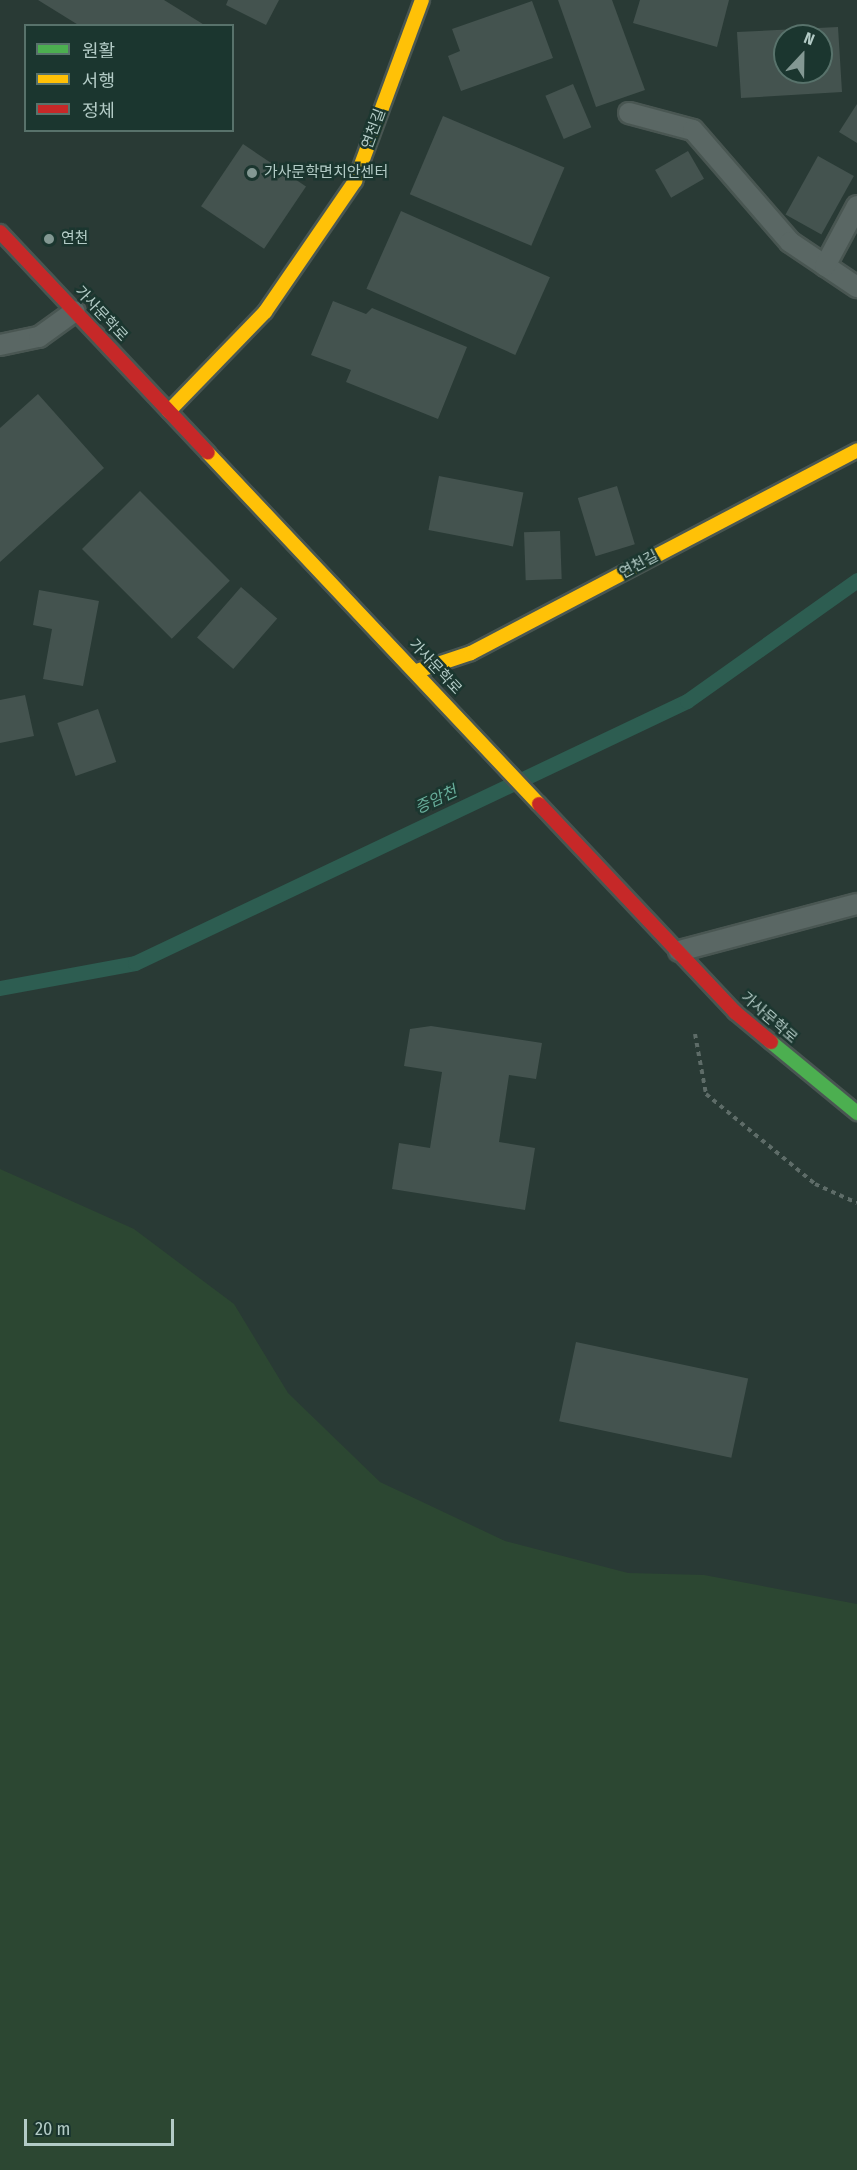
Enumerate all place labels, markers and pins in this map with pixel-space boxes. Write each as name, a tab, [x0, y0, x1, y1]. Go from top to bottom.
place label: 가사문학면치안센터	[264, 164, 388, 182]
marker: 가사문학면치안센터	[245, 166, 259, 180]
place label: 연천	[61, 230, 89, 248]
marker: 연천	[42, 232, 56, 246]

